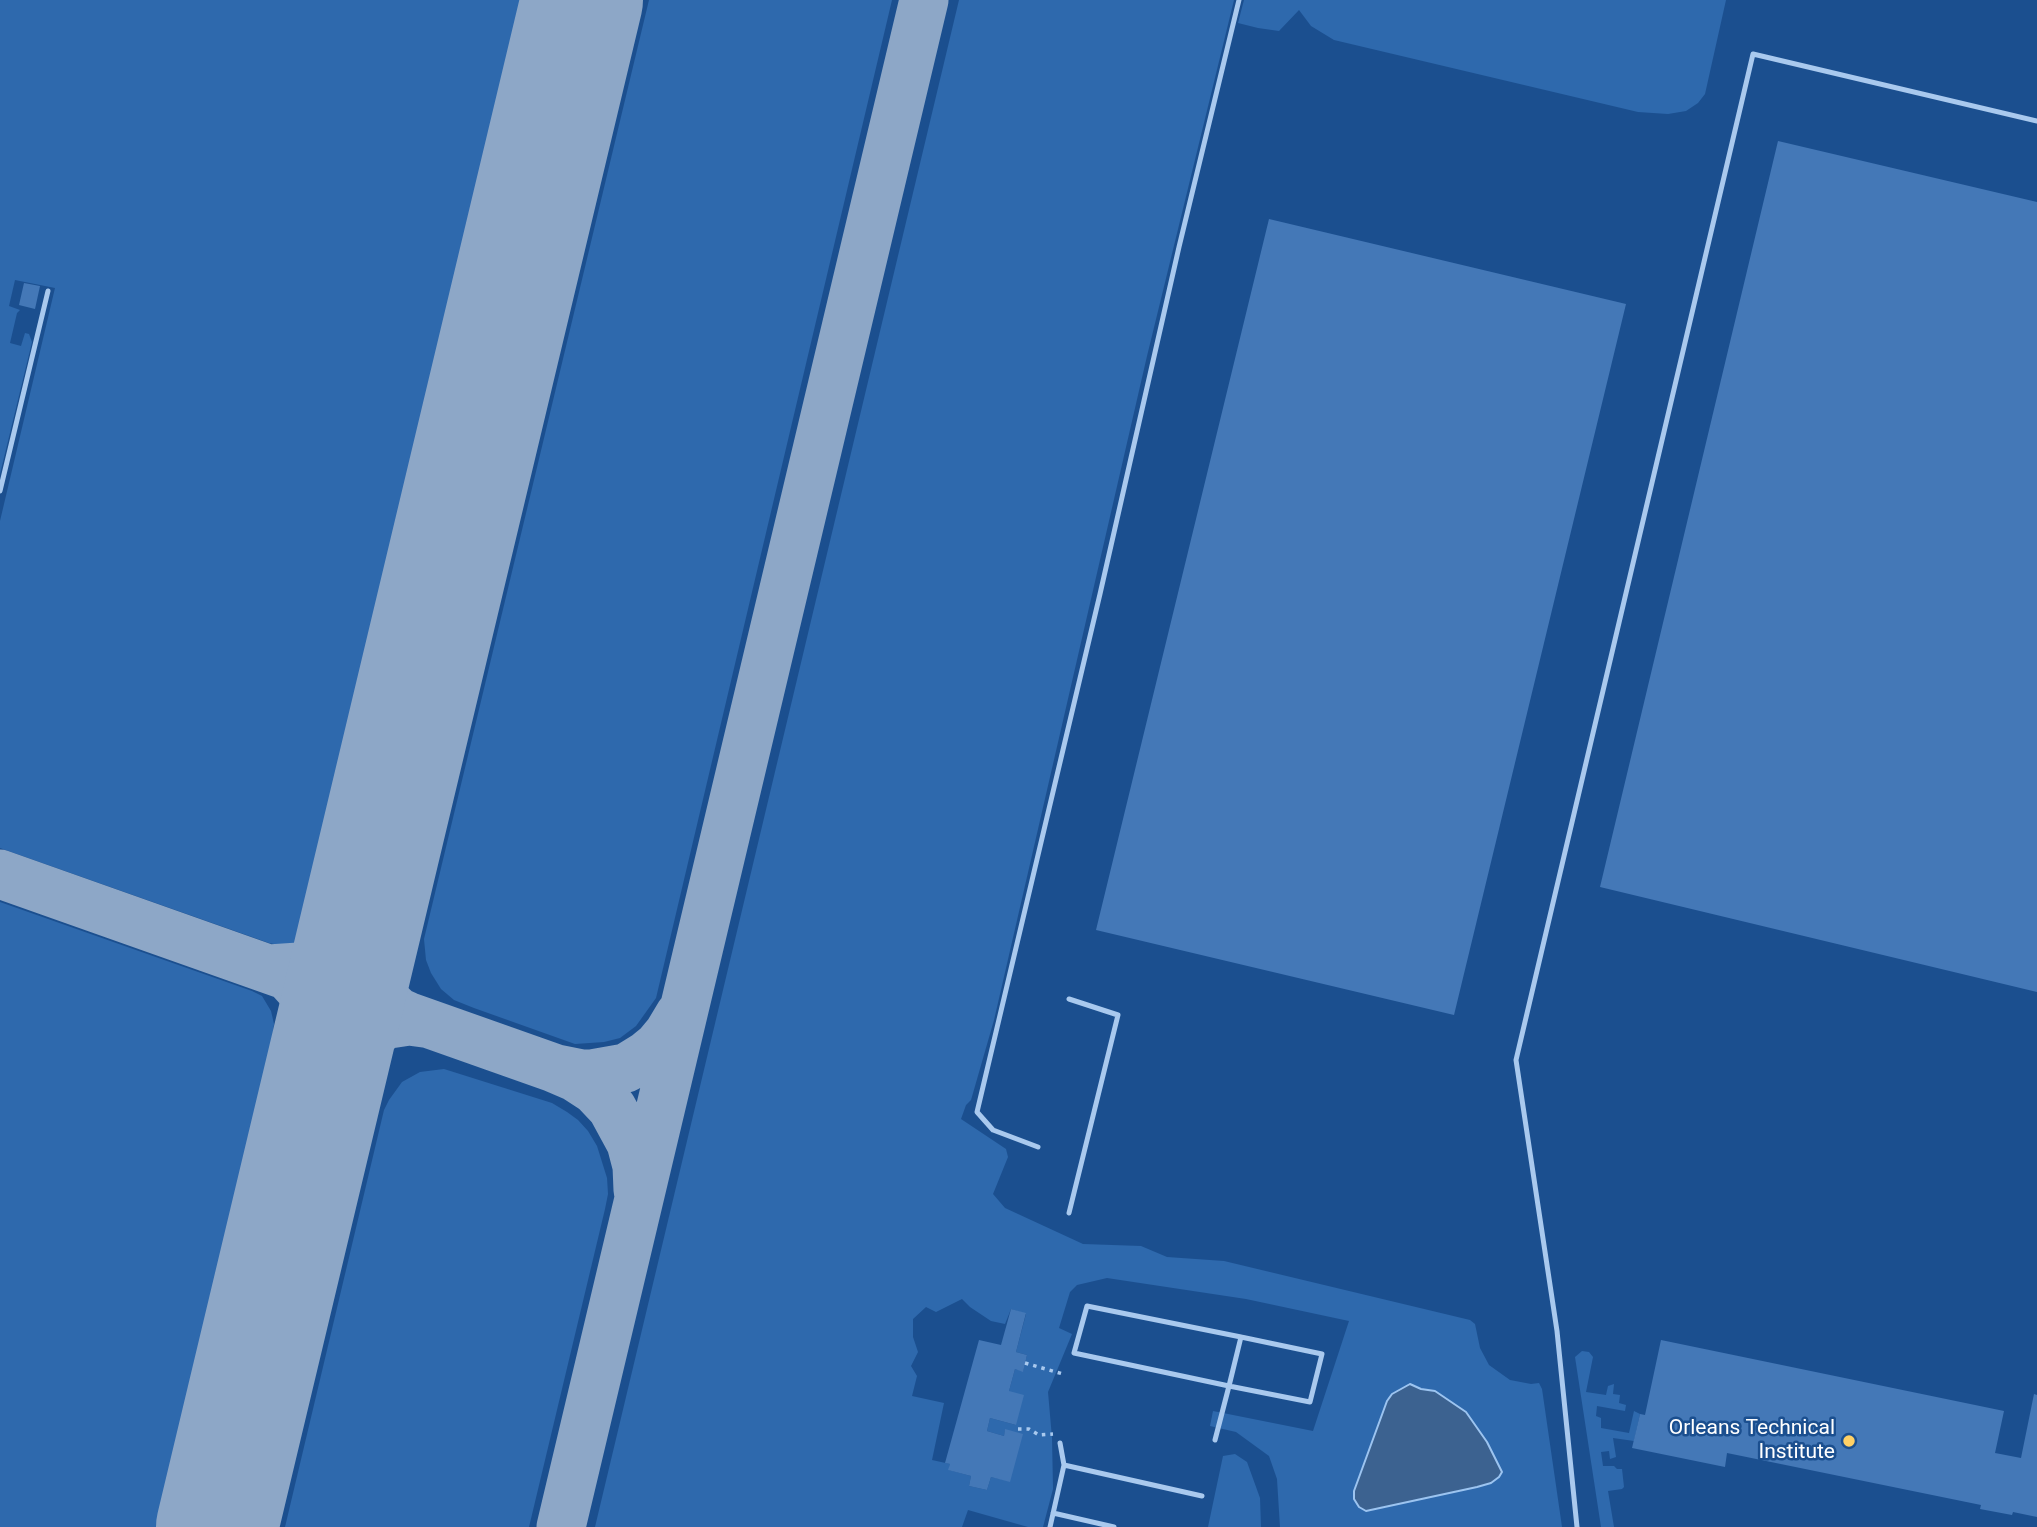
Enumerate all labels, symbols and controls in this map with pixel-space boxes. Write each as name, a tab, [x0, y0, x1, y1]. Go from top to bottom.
place label: Orleans Technical Institute	[1669, 1416, 1835, 1466]
marker: Orleans Technical Institute	[1841, 1433, 1857, 1449]

